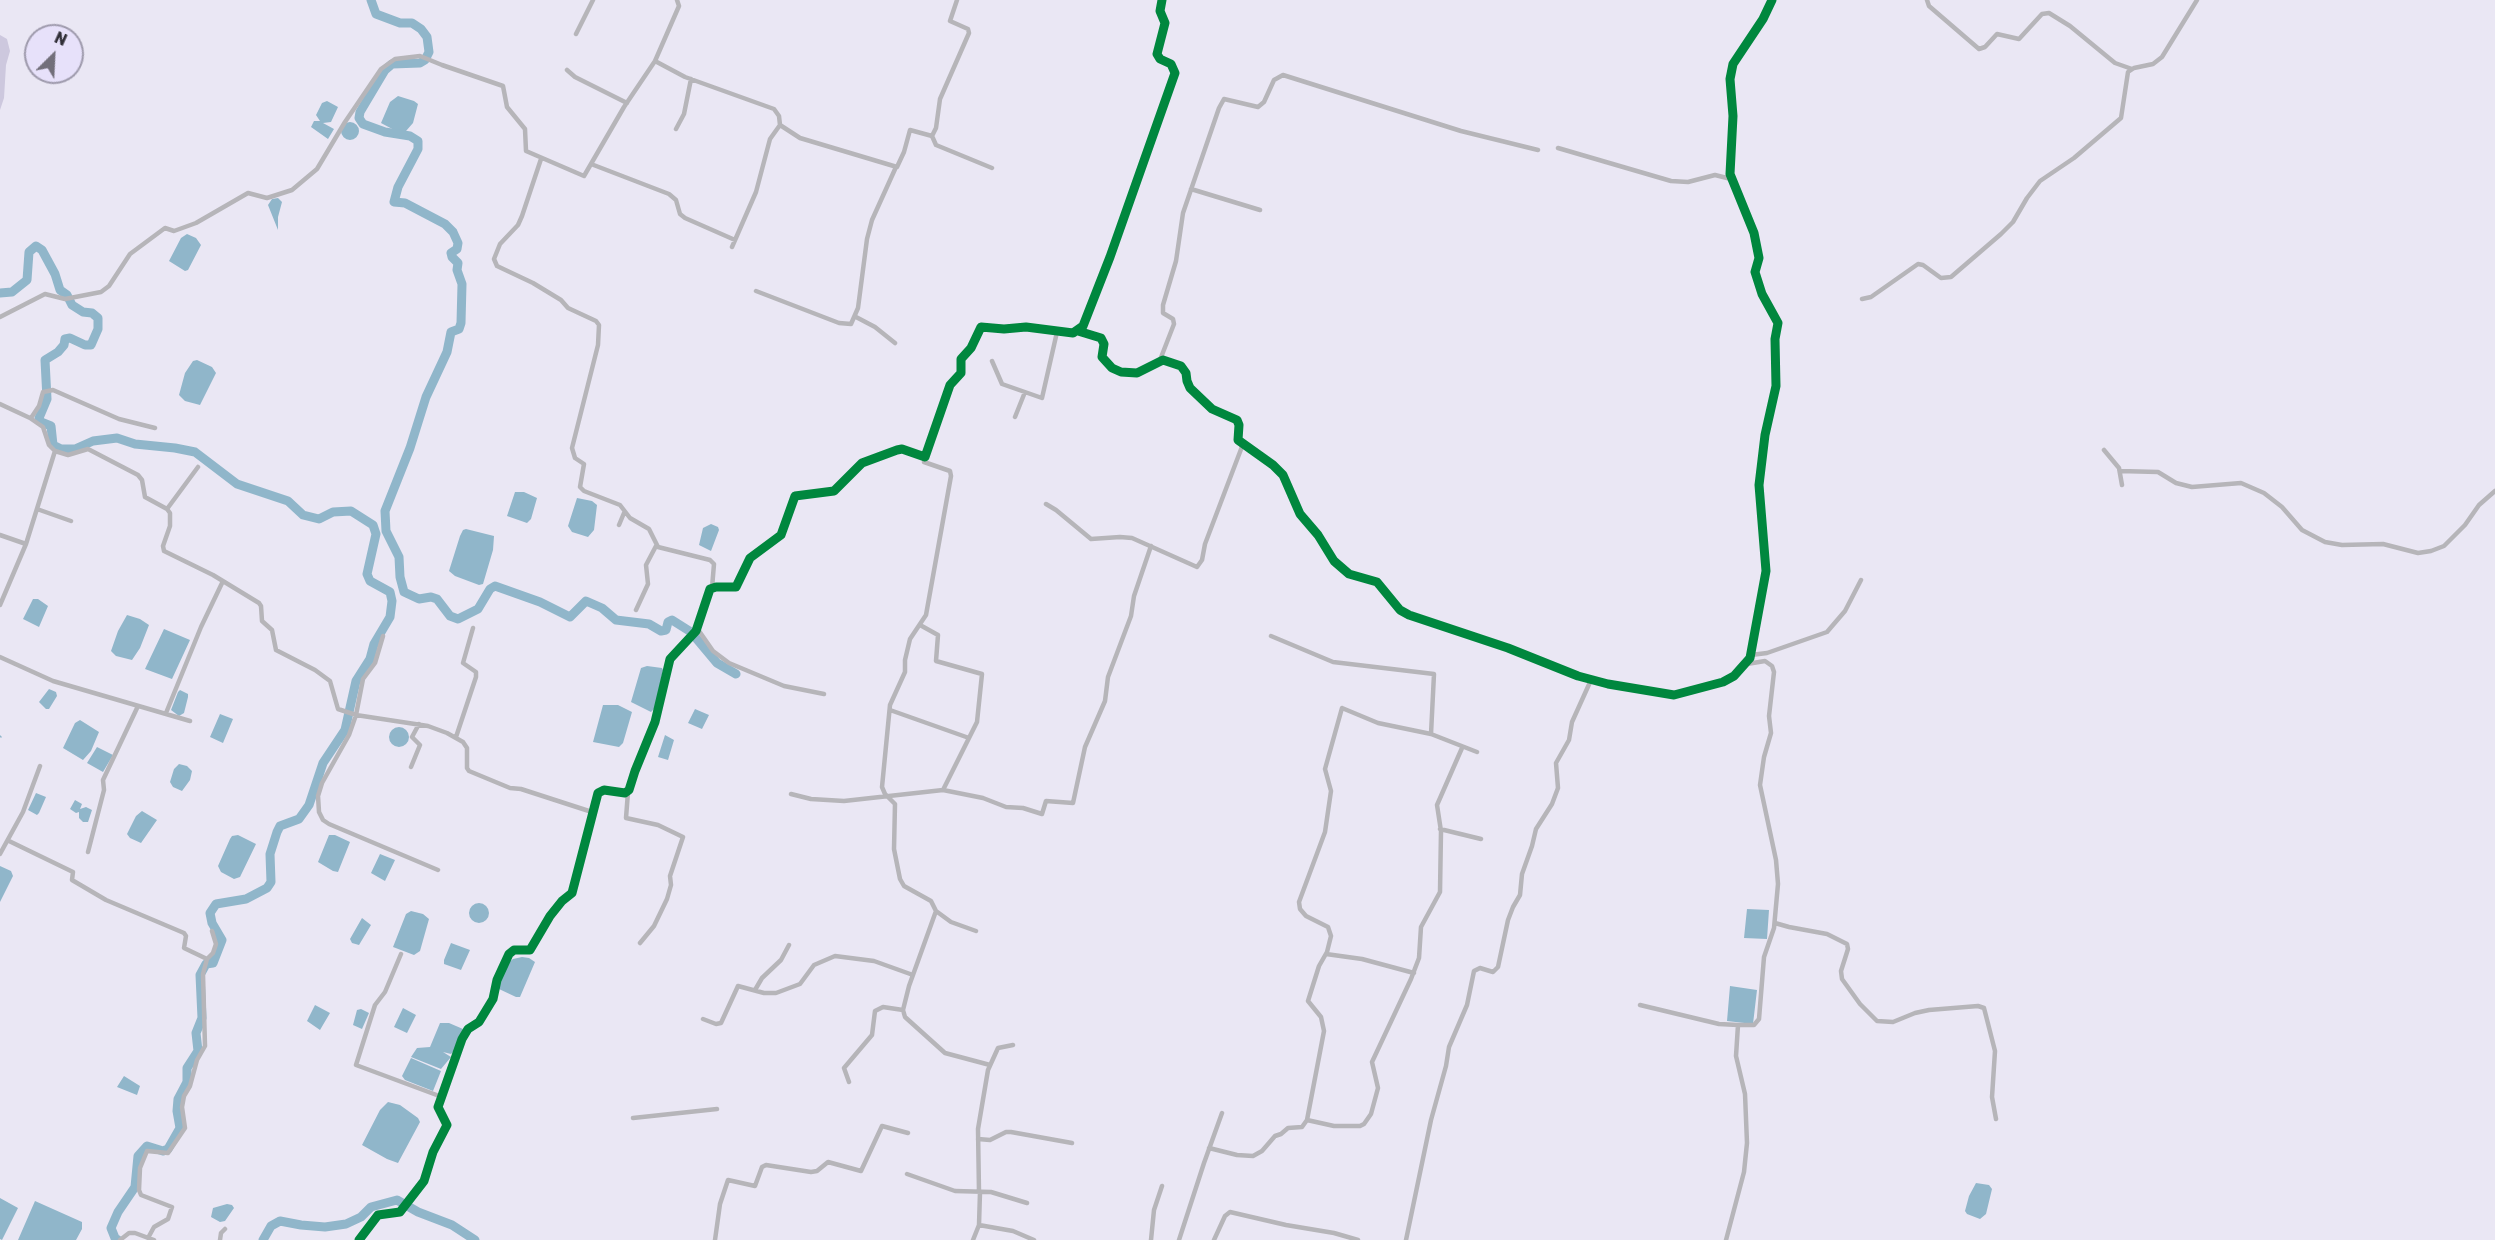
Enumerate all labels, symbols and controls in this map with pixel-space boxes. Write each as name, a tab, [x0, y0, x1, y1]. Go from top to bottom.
north arrow	[24, 24, 84, 84]
text: N	[52, 28, 70, 50]

